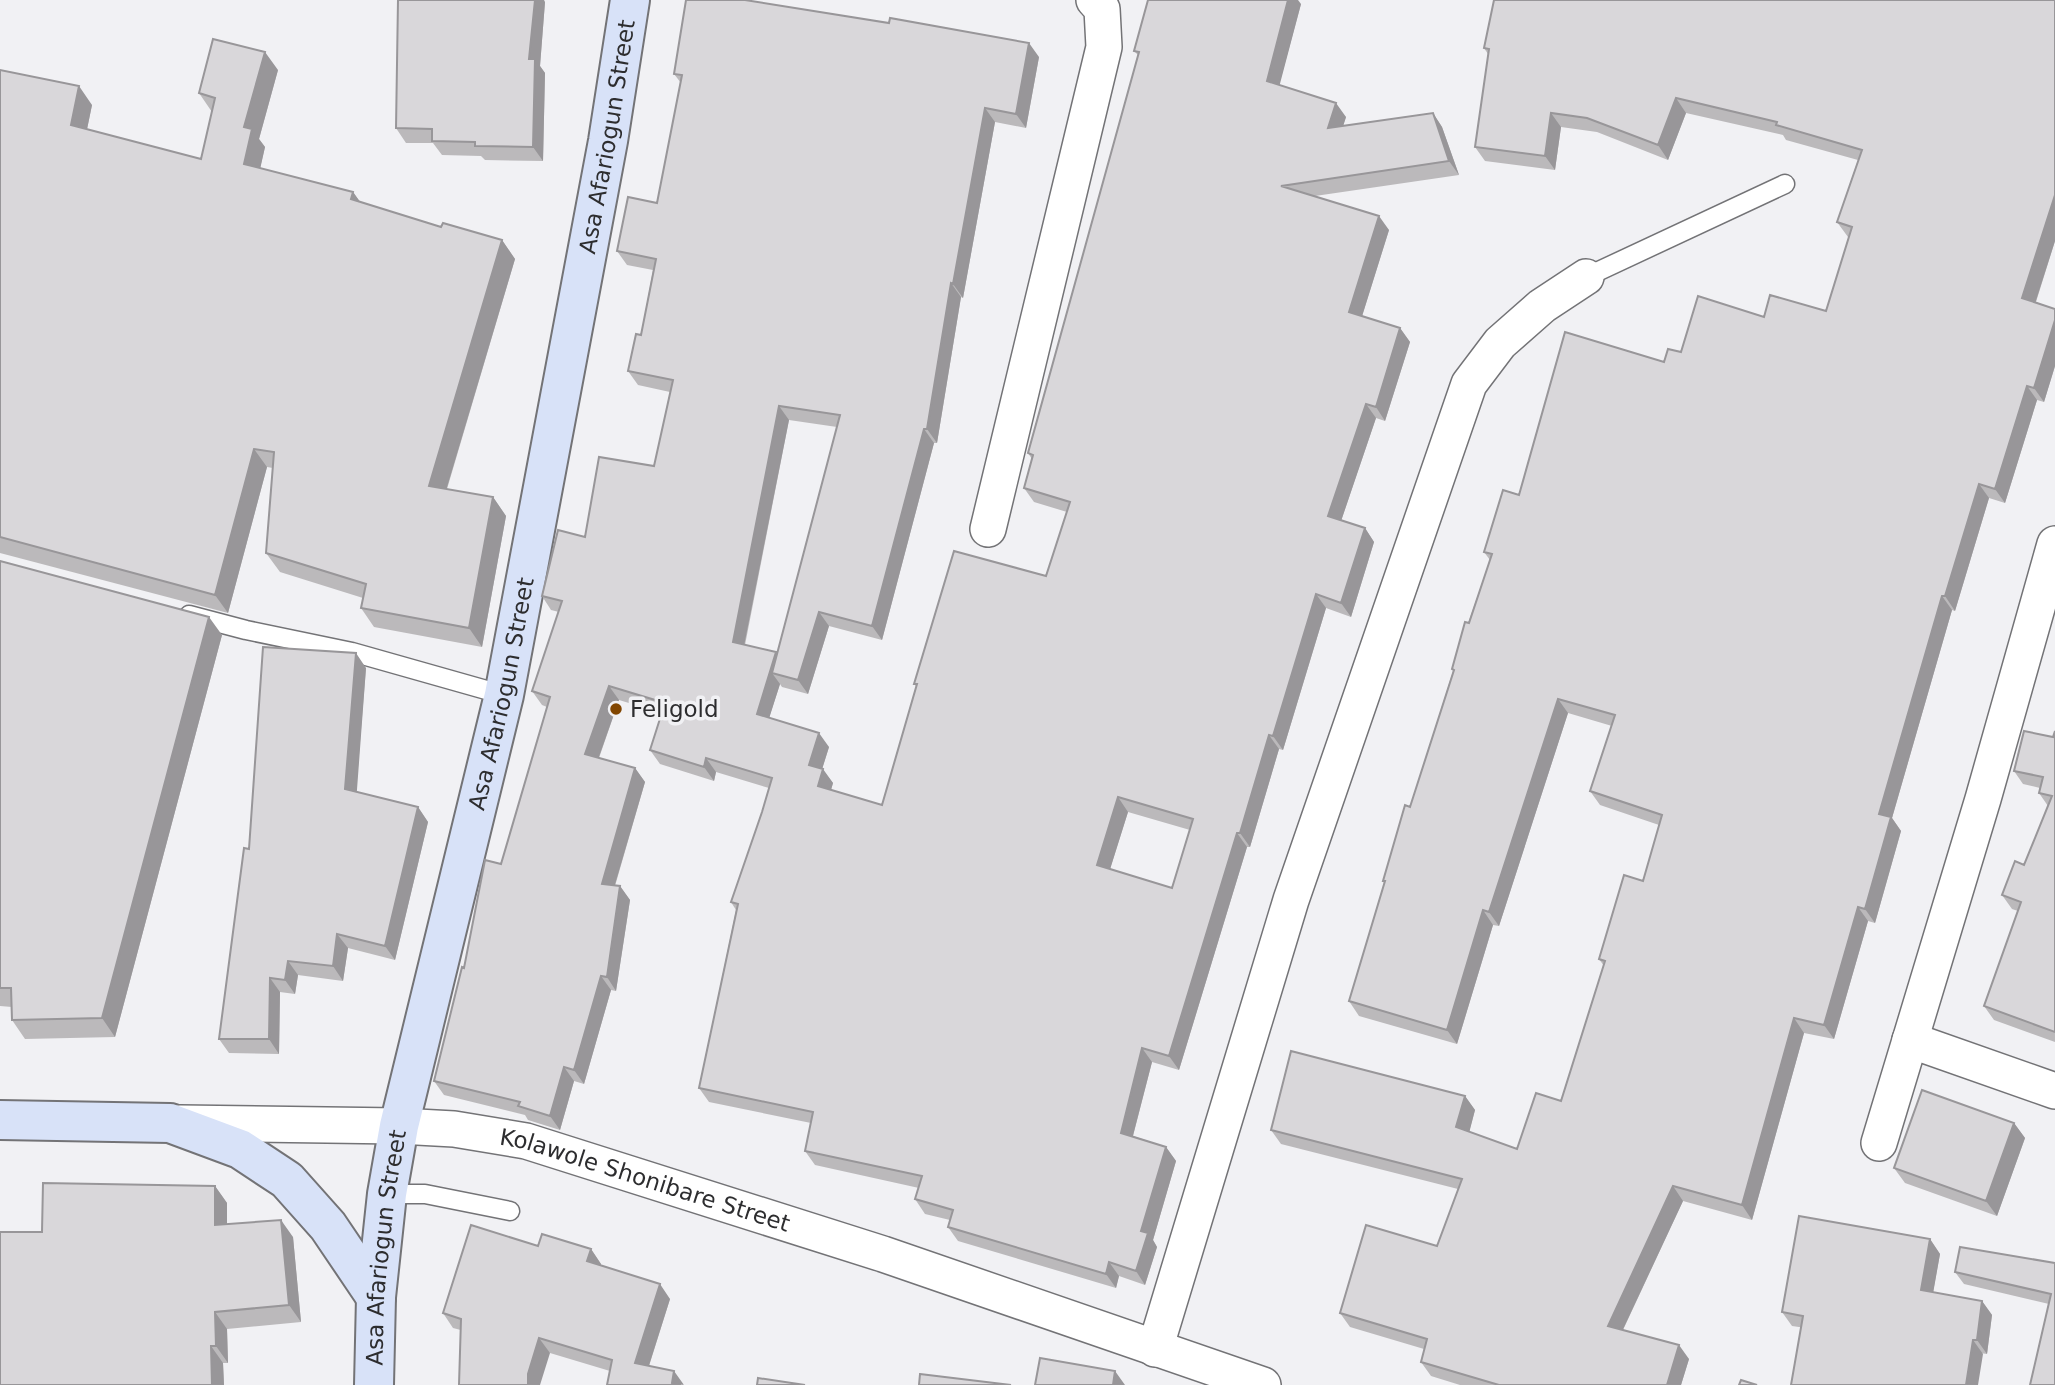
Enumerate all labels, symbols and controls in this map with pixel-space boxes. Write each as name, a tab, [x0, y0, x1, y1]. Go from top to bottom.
street label: Asa Afariogun Street	[574, 18, 640, 256]
street label: Asa Afariogun Street	[463, 575, 539, 813]
place label: Feligold	[630, 696, 719, 722]
marker: Feligold	[608, 701, 624, 717]
street label: Kolawole Shonibare Street	[498, 1124, 793, 1237]
street label: Asa Afariogun Street	[361, 1128, 411, 1366]

